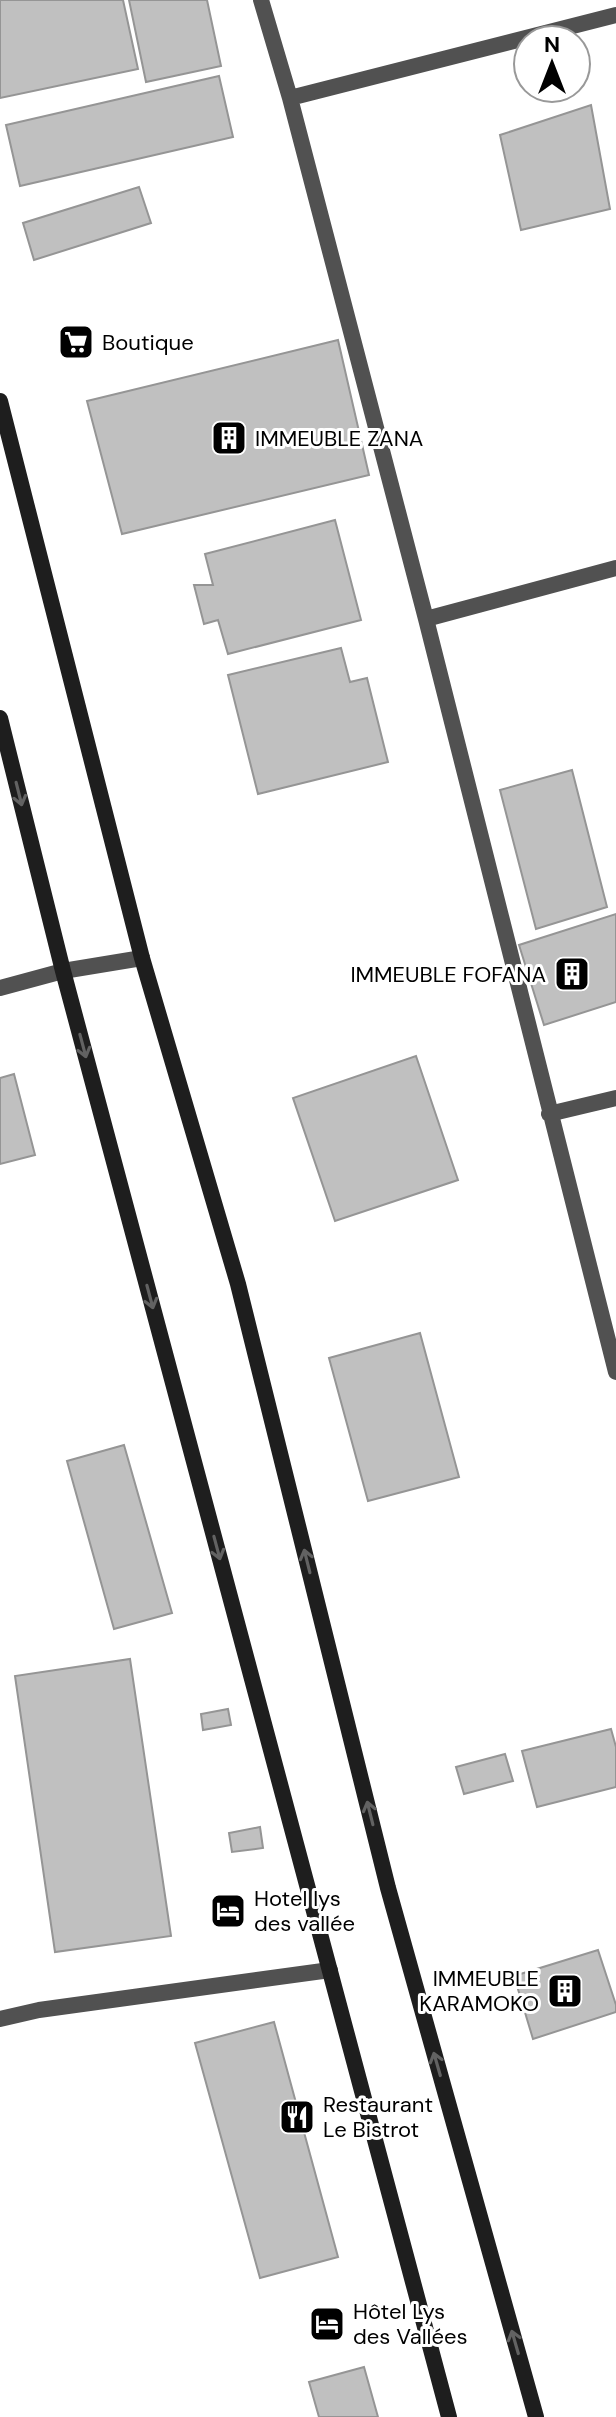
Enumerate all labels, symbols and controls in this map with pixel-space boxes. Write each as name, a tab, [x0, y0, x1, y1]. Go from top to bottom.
north arrow	[512, 24, 592, 104]
text: N	[544, 30, 560, 59]
supermarket icon: Boutique	[57, 323, 95, 361]
place label: Boutique	[102, 328, 194, 357]
building icon: IMMEUBLE ZANA	[210, 419, 248, 457]
place label: IMMEUBLE ZANA	[255, 424, 423, 453]
one-way arrow	[12, 781, 27, 806]
building icon: IMMEUBLE FOFANA	[553, 955, 591, 993]
place label: IMMEUBLE FOFANA	[350, 960, 546, 989]
one-way arrow	[77, 1032, 92, 1058]
one-way arrow	[144, 1284, 159, 1310]
one-way arrow	[211, 1535, 226, 1561]
one-way arrow	[298, 1549, 313, 1575]
one-way arrow	[361, 1801, 376, 1827]
place label: Hotel lys des vallée	[254, 1884, 355, 1938]
hotel icon: Hotel lys des vallée	[209, 1892, 247, 1930]
place label: IMMEUBLE KARAMOKO	[419, 1964, 539, 2018]
building icon: IMMEUBLE KARAMOKO	[546, 1972, 584, 2010]
one-way arrow	[429, 2052, 444, 2078]
place label: Restaurant Le Bistrot	[323, 2090, 433, 2144]
restaurant icon: Restaurant Le Bistrot	[278, 2098, 316, 2136]
place label: Hôtel Lys des Vallées	[353, 2297, 468, 2351]
hotel icon: Hôtel Lys des Vallées	[308, 2305, 346, 2343]
one-way arrow	[506, 2329, 521, 2355]

